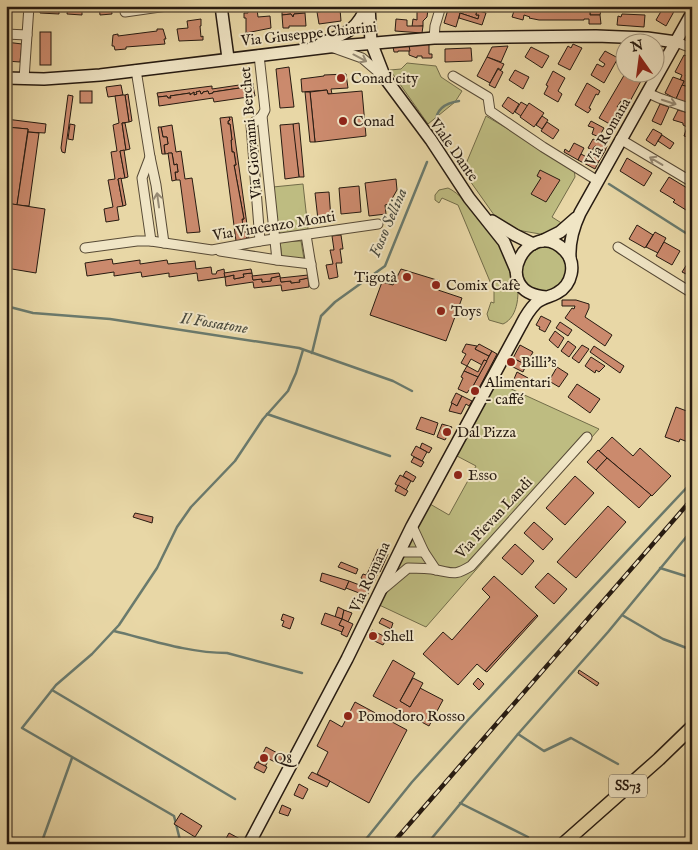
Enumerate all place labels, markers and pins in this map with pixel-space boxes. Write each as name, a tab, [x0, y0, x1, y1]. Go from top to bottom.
place label: Conad city	[351, 69, 419, 88]
marker: Conad city	[335, 72, 347, 84]
place label: Conad	[353, 112, 395, 131]
marker: Conad	[337, 115, 349, 127]
place label: Tigotà	[354, 268, 398, 287]
marker: Tigotà	[401, 271, 413, 283]
place label: Comix Cafè	[446, 276, 521, 295]
marker: Comix Cafè	[430, 279, 442, 291]
place label: Toys	[451, 302, 481, 321]
marker: Toys	[435, 305, 447, 317]
place label: Billi's	[521, 353, 556, 372]
marker: Billi's	[505, 356, 517, 368]
place label: Alimentari - caffé	[484, 373, 551, 409]
marker: Alimentari - caffé	[469, 385, 481, 397]
place label: Dal Pizza	[457, 423, 516, 442]
marker: Dal Pizza	[441, 426, 453, 438]
place label: Esso	[468, 466, 497, 485]
marker: Esso	[452, 469, 464, 481]
place label: Shell	[383, 627, 415, 646]
marker: Shell	[367, 630, 379, 642]
place label: Pomodoro Rosso	[358, 707, 465, 726]
marker: Pomodoro Rosso	[342, 710, 354, 722]
place label: Q8	[274, 749, 297, 768]
marker: Q8	[258, 752, 270, 764]

